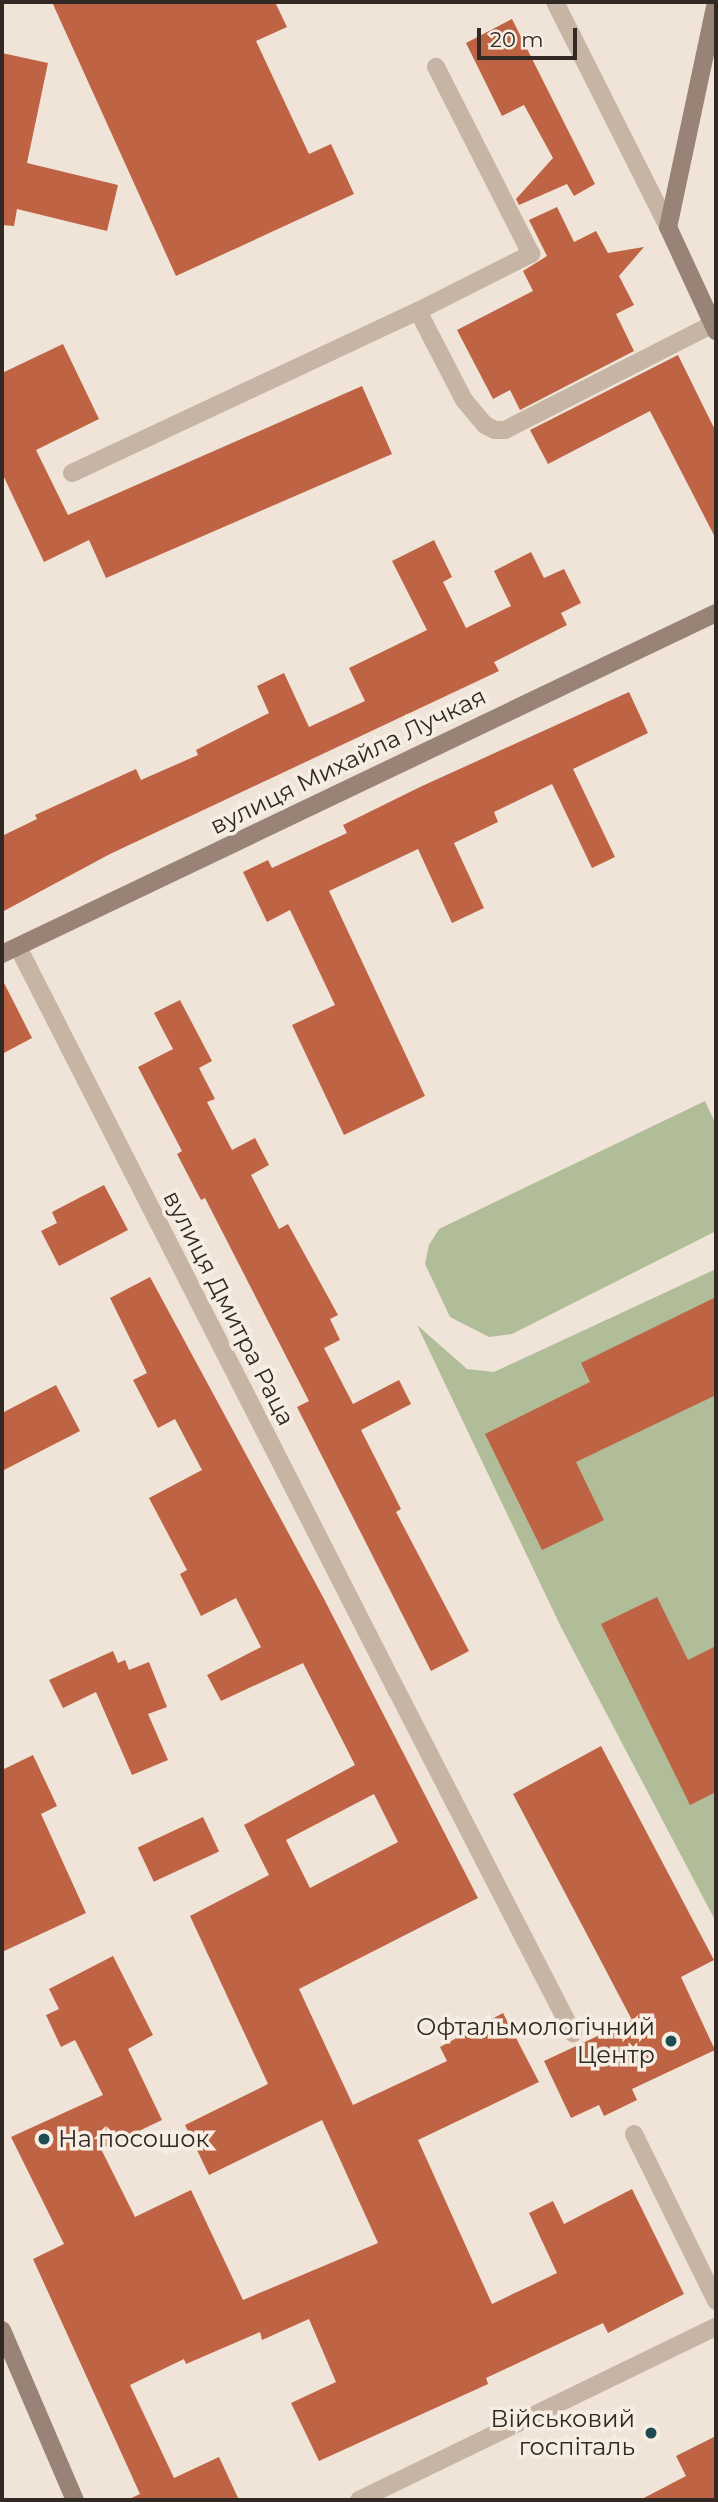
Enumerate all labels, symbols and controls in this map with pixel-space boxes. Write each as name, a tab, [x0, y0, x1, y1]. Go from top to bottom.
scale bar	[480, 14, 580, 58]
text: 20 m	[490, 27, 544, 52]
street label: вулиця Михайла Лучкая	[205, 682, 491, 840]
street label: вулиця Дмитра Раца	[157, 1186, 301, 1430]
place label: Офтальмологічний Центр	[416, 2013, 655, 2069]
marker: Офтальмологічний Центр	[661, 2031, 681, 2051]
place label: На посошок	[58, 2125, 209, 2153]
marker: На посошок	[36, 2131, 52, 2147]
place label: Військовий госпіталь	[491, 2405, 635, 2461]
marker: Військовий госпіталь	[641, 2423, 661, 2443]

